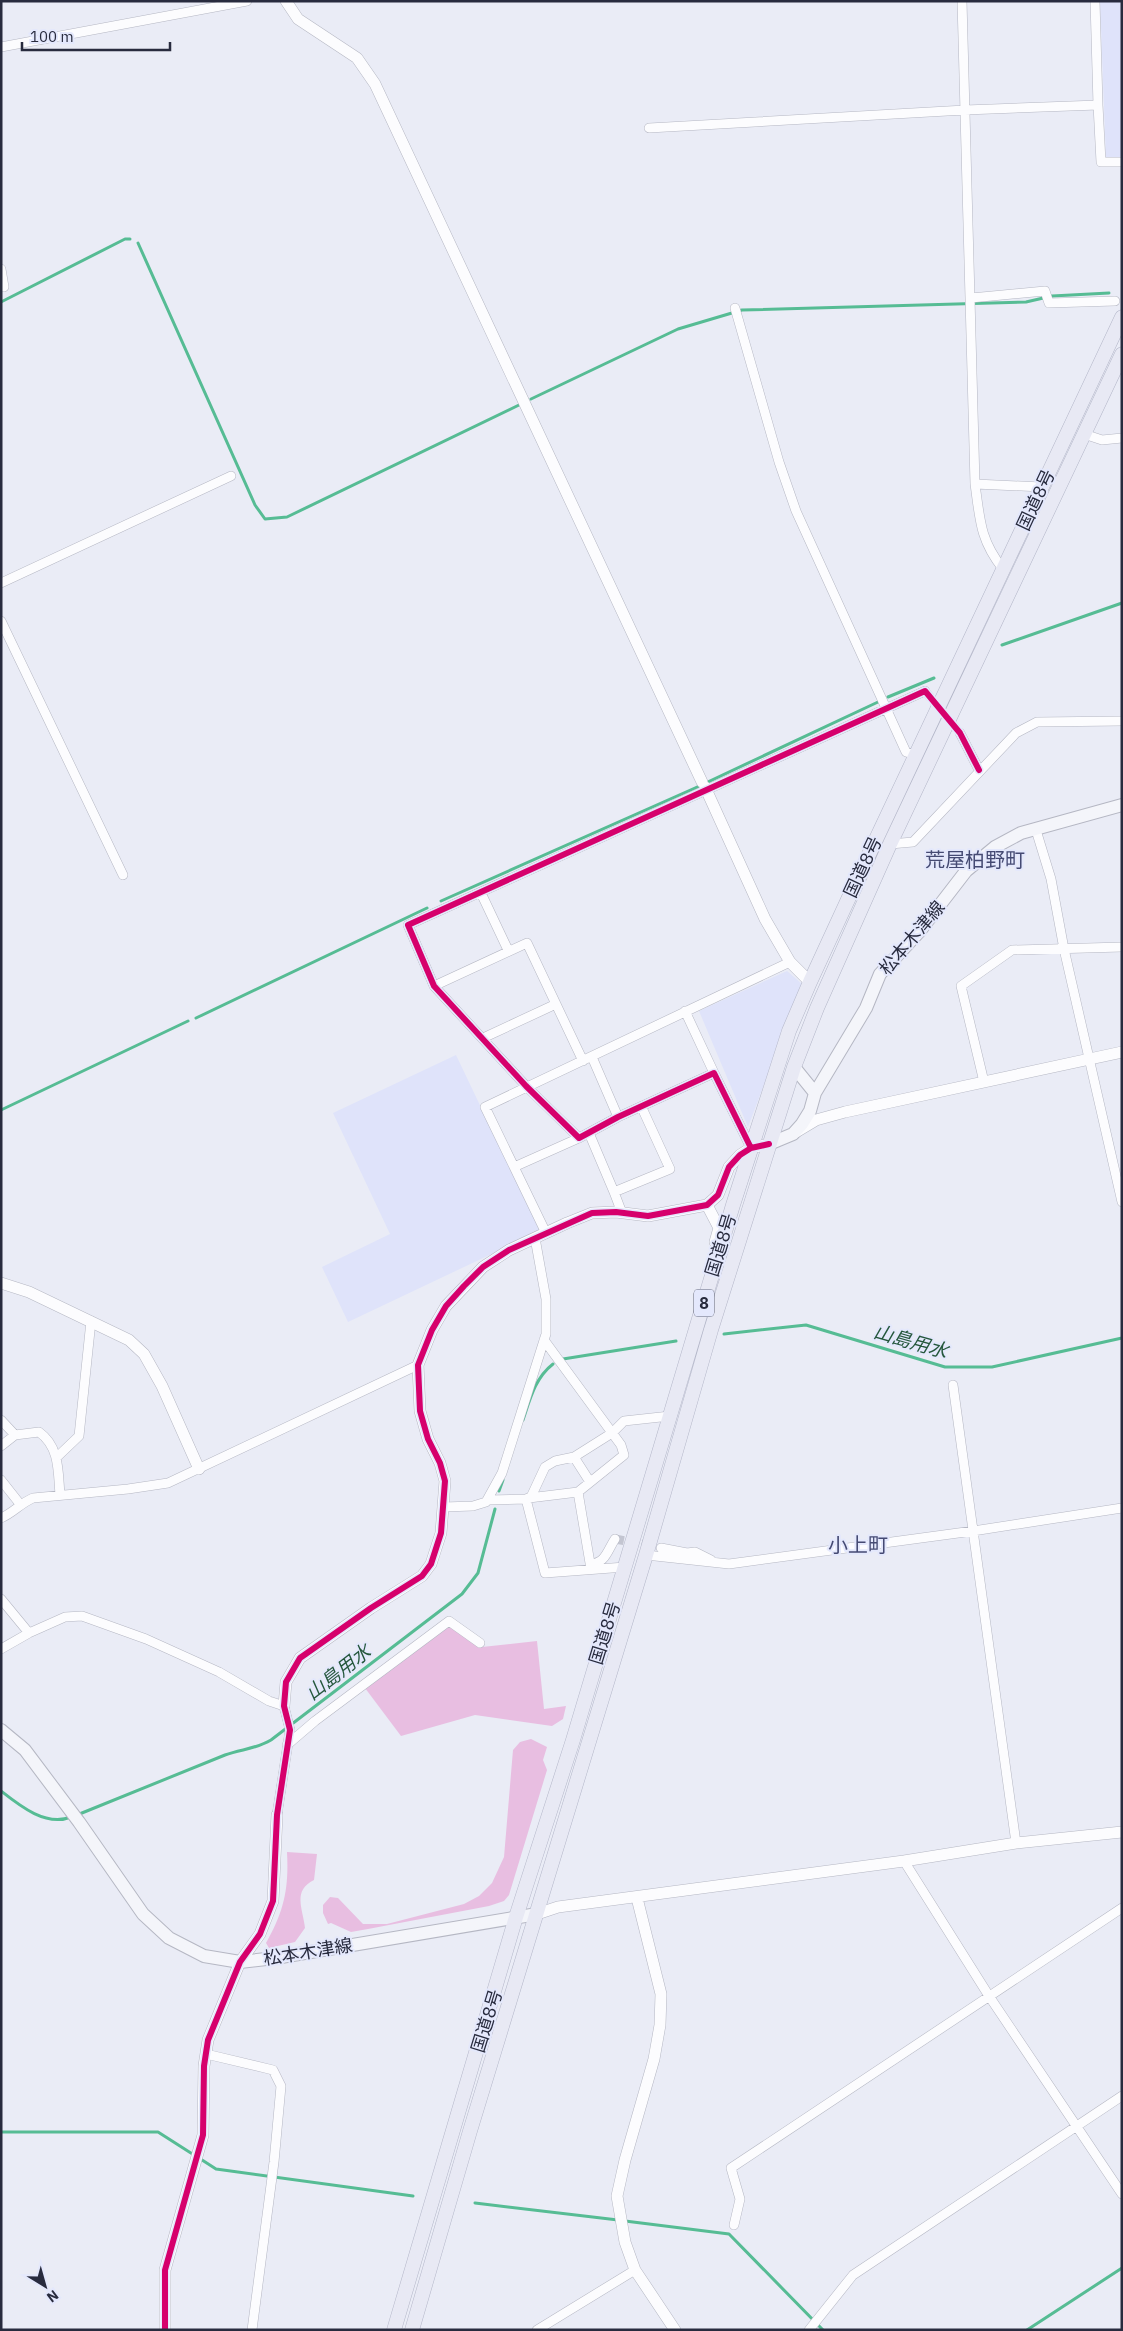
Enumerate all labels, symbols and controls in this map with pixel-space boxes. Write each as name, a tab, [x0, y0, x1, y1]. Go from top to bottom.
scale bar	[22, 20, 170, 52]
text: 100 m	[30, 27, 74, 46]
street label: 国道8号	[1011, 466, 1060, 534]
street label: 国道8号	[838, 833, 887, 901]
district label: 荒屋柏野町	[925, 846, 1025, 873]
street label: 松本木津線	[874, 896, 949, 980]
street label: 国道8号	[700, 1211, 741, 1279]
road number: 8	[694, 1290, 714, 1316]
water label: 山島用水	[871, 1319, 953, 1364]
district label: 小上町	[828, 1531, 888, 1558]
street label: 国道8号	[584, 1599, 625, 1667]
water label: 山島用水	[301, 1638, 377, 1705]
street label: 松本木津線	[262, 1933, 354, 1970]
street label: 国道8号	[466, 1987, 507, 2055]
north arrow	[20, 2261, 70, 2311]
text: N	[43, 2286, 62, 2307]

